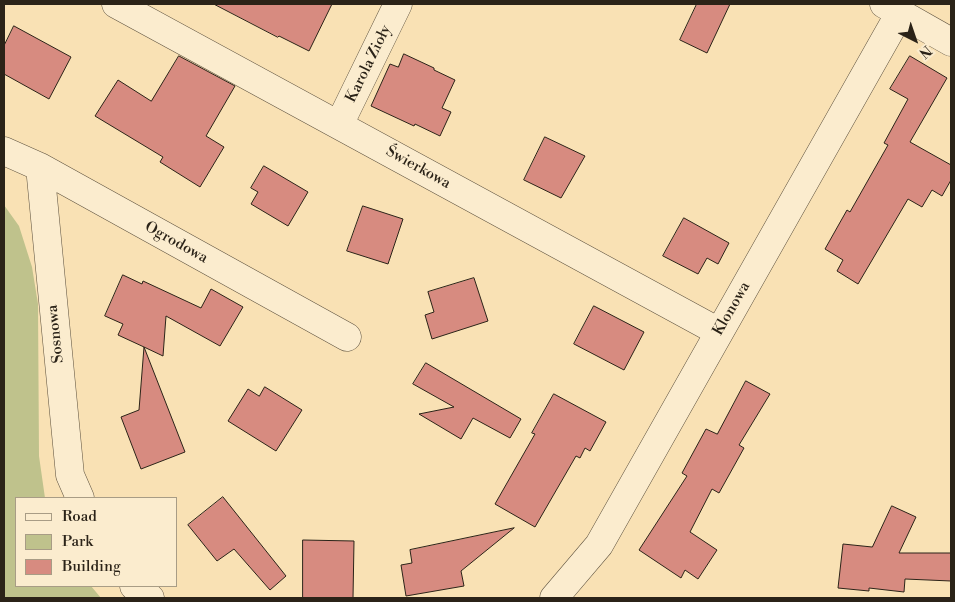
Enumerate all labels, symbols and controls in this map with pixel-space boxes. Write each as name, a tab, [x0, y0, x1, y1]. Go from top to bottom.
north arrow	[890, 15, 940, 65]
street label: Karola Zioły	[343, 22, 395, 106]
text: N	[915, 41, 935, 62]
street label: Świerkowa	[382, 143, 454, 193]
street label: Ogrodowa	[141, 218, 211, 268]
street label: Klonowa	[709, 279, 755, 339]
street label: Sosnowa	[44, 304, 68, 364]
legend	[15, 497, 178, 587]
text: Road	[62, 507, 97, 526]
text: Park	[62, 532, 93, 551]
text: Building	[62, 557, 121, 576]

